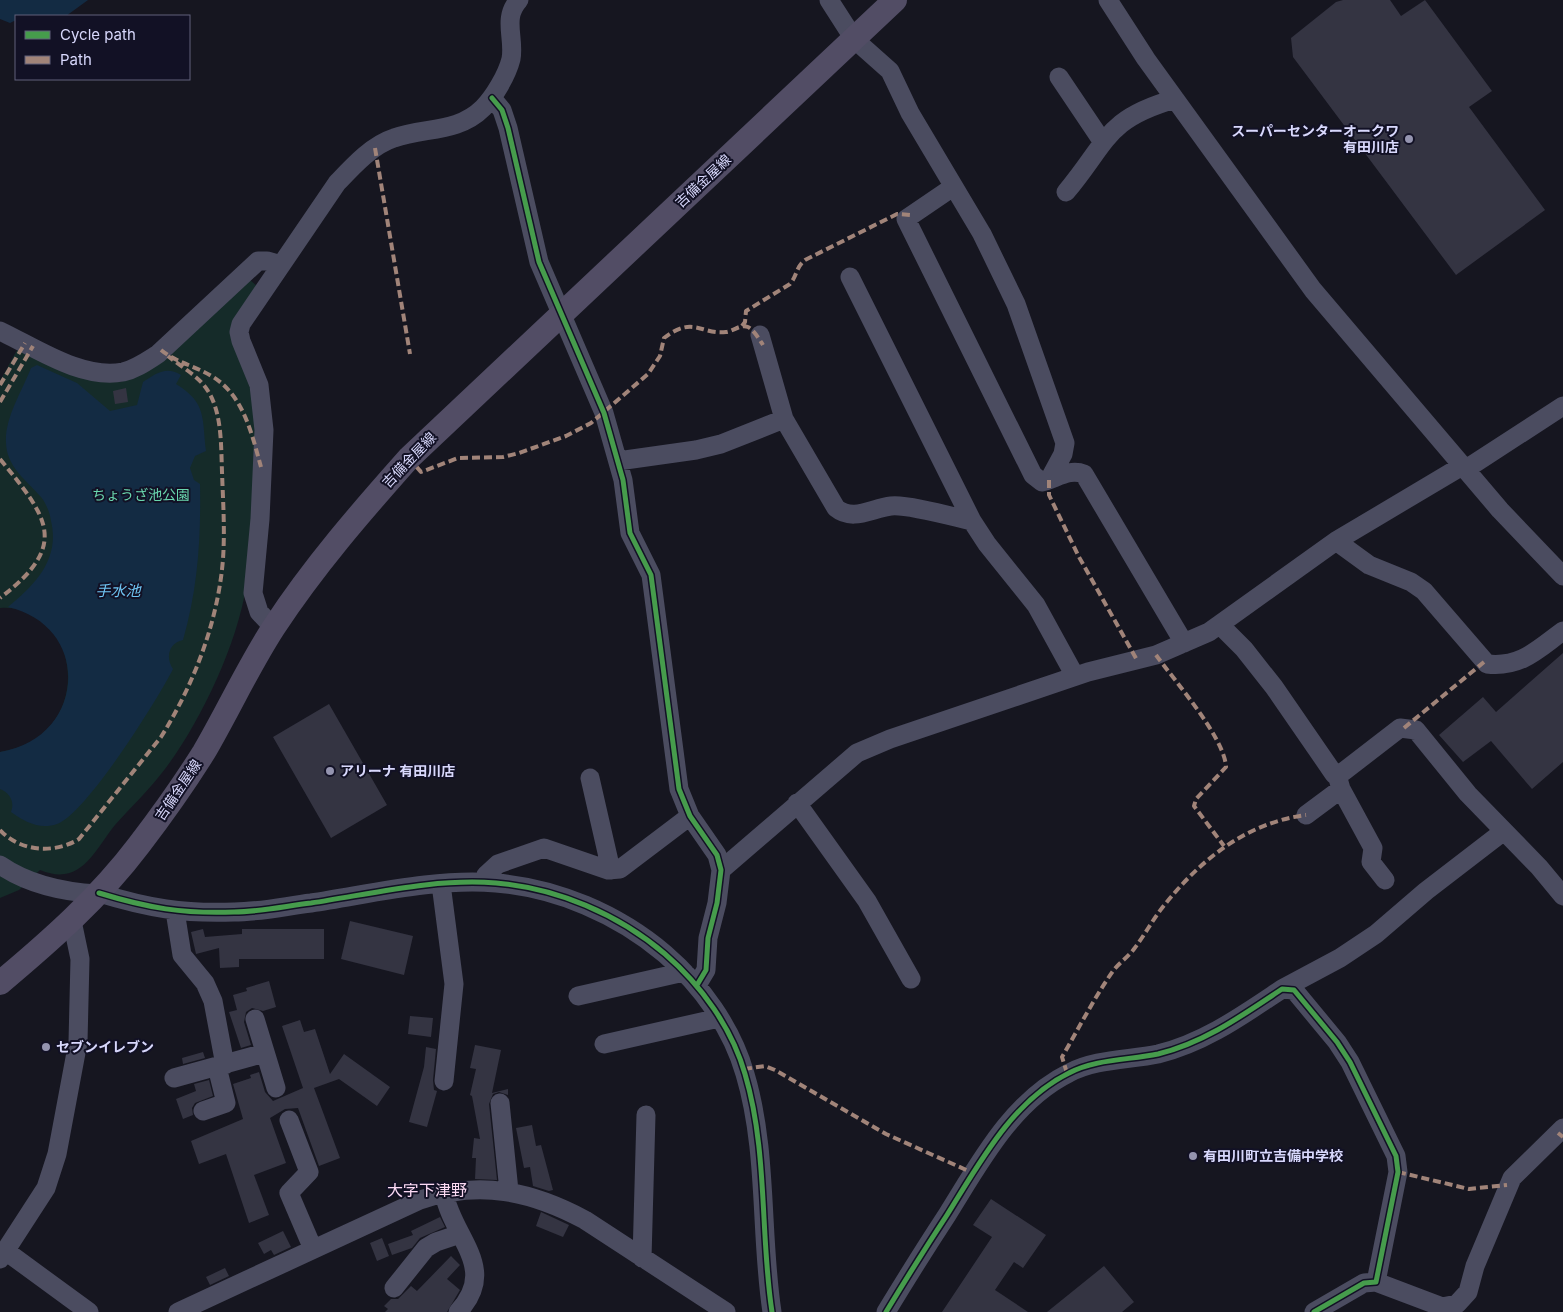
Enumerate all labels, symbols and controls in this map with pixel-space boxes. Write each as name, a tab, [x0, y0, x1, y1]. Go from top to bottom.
legend	[15, 15, 190, 80]
text: Cycle path	[60, 25, 136, 44]
text: Path	[60, 50, 92, 69]
place label: スーパーセンターオークワ 有田川店	[1231, 122, 1399, 155]
marker: スーパーセンターオークワ 有田川店	[1403, 133, 1415, 145]
street label: 吉備金屋線	[671, 151, 734, 211]
street label: 吉備金屋線	[378, 429, 439, 491]
park label: ちょうざ池公園	[92, 486, 190, 503]
water label: 手水池	[95, 581, 142, 600]
street label: 吉備金屋線	[151, 756, 204, 823]
place label: アリーナ 有田川店	[340, 762, 455, 779]
marker: アリーナ 有田川店	[324, 765, 336, 777]
place label: セブンイレブン	[56, 1038, 154, 1055]
marker: セブンイレブン	[40, 1041, 52, 1053]
place label: 有田川町立吉備中学校	[1203, 1147, 1343, 1164]
marker: 有田川町立吉備中学校	[1187, 1150, 1199, 1162]
district label: 大字下津野	[387, 1180, 467, 1200]

